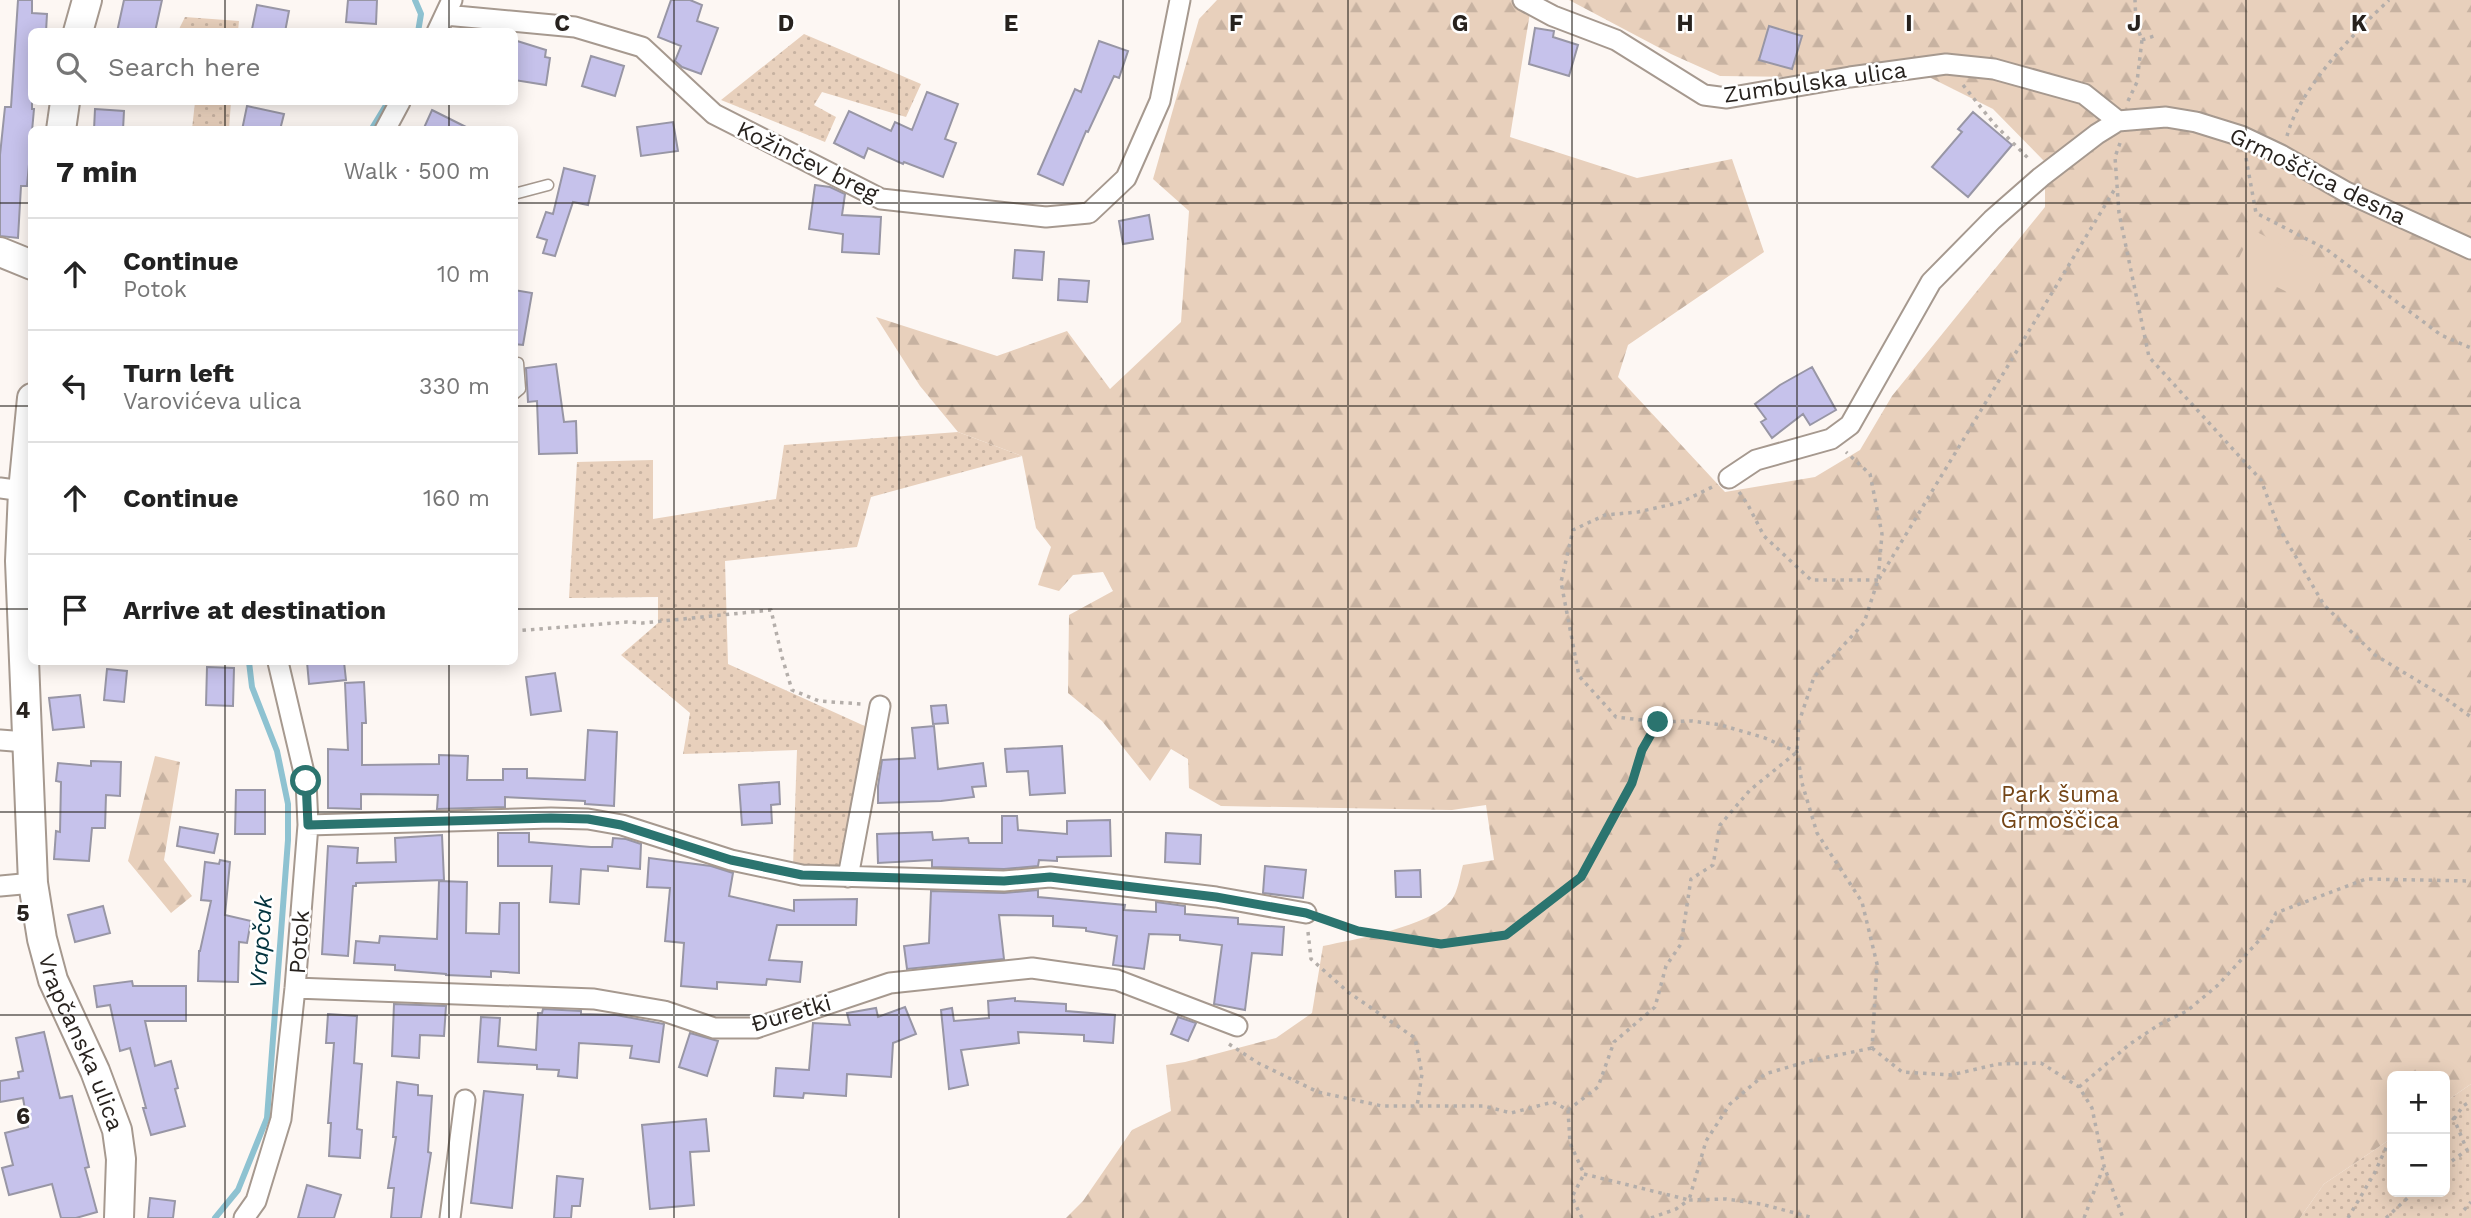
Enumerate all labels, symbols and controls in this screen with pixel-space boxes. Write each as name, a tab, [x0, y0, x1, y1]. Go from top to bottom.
text: C	[554, 10, 570, 37]
text: D	[778, 10, 794, 37]
text: E	[1004, 10, 1018, 37]
text: F	[1229, 10, 1243, 37]
text: G	[1452, 10, 1468, 37]
text: H	[1676, 10, 1694, 37]
text: I	[1905, 10, 1913, 37]
text: J	[2127, 10, 2141, 37]
text: K	[2351, 10, 2367, 37]
search box	[28, 28, 518, 105]
icon: search	[52, 48, 90, 86]
text: Search here	[108, 52, 260, 82]
street label: Zumbulska ulica	[1722, 56, 1908, 109]
street label: Kožinčev breg	[732, 115, 884, 208]
street label: Grmoščica desna	[2225, 122, 2411, 231]
text: 7 min	[56, 154, 138, 189]
text: Walk · 500 m	[344, 158, 490, 185]
text: Continue	[123, 246, 239, 276]
icon: ahead	[56, 255, 94, 293]
text: 10 m	[437, 261, 490, 288]
text: Potok	[123, 276, 187, 303]
text: Turn left	[123, 358, 234, 388]
icon: left	[56, 367, 94, 405]
text: 330 m	[419, 373, 490, 400]
text: Varovićeva ulica	[123, 388, 302, 415]
icon: ahead	[56, 479, 94, 517]
text: Continue	[123, 483, 239, 513]
text: 160 m	[423, 485, 490, 512]
icon: arrive	[56, 591, 94, 629]
text: Arrive at destination	[123, 595, 386, 625]
text: 4	[16, 697, 31, 724]
route end	[1642, 706, 1673, 737]
route start	[290, 765, 321, 796]
park label: Park šuma Grmoščica	[2001, 781, 2119, 834]
water label: Vrapčak	[244, 894, 278, 990]
text: 5	[16, 900, 30, 927]
street label: Potok	[284, 909, 315, 975]
street label: Vrapčanska ulica	[33, 951, 129, 1134]
street label: Đuretki	[748, 989, 834, 1038]
map controls	[2387, 1071, 2450, 1197]
button: +	[2387, 1071, 2450, 1134]
text: 6	[16, 1103, 30, 1130]
button: −	[2387, 1134, 2450, 1197]

